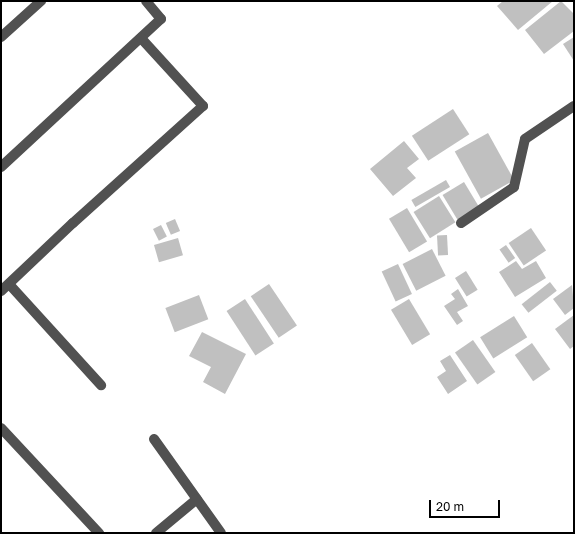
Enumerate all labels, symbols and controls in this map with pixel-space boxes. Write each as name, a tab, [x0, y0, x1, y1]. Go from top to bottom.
scale bar	[431, 492, 502, 518]
text: 20 m	[436, 499, 464, 514]

